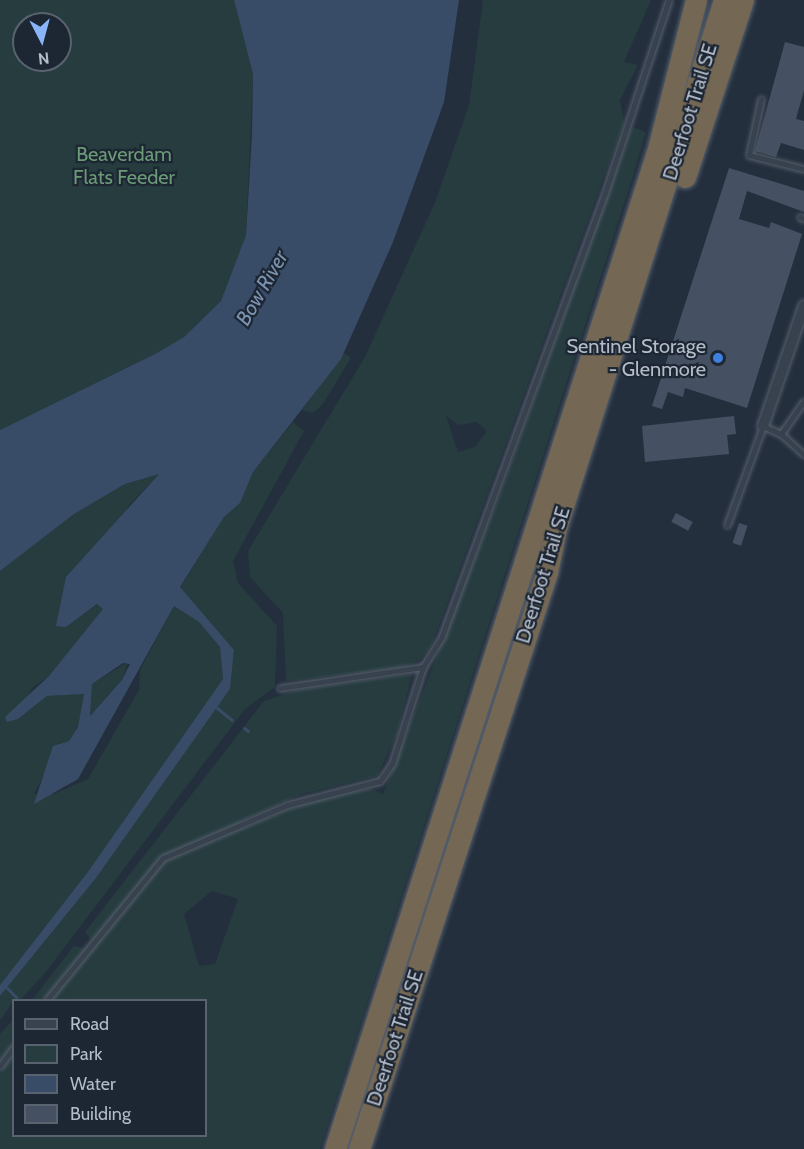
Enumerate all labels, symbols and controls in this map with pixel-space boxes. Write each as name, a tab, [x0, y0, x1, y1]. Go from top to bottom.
north arrow	[12, 12, 72, 72]
street label: Deerfoot Trail SE	[658, 41, 722, 183]
text: N	[37, 48, 50, 68]
park label: Beaverdam Flats Feeder	[73, 142, 175, 189]
water label: Bow River	[231, 246, 293, 330]
place label: Sentinel Storage - Glenmore	[566, 334, 706, 381]
marker: Sentinel Storage - Glenmore	[711, 351, 725, 365]
street label: Deerfoot Trail SE	[511, 504, 575, 646]
street label: Deerfoot Trail SE	[362, 967, 428, 1109]
legend	[12, 999, 207, 1137]
text: Road	[70, 1013, 109, 1035]
text: Park	[70, 1043, 102, 1065]
text: Water	[70, 1073, 116, 1095]
text: Building	[70, 1103, 131, 1125]

